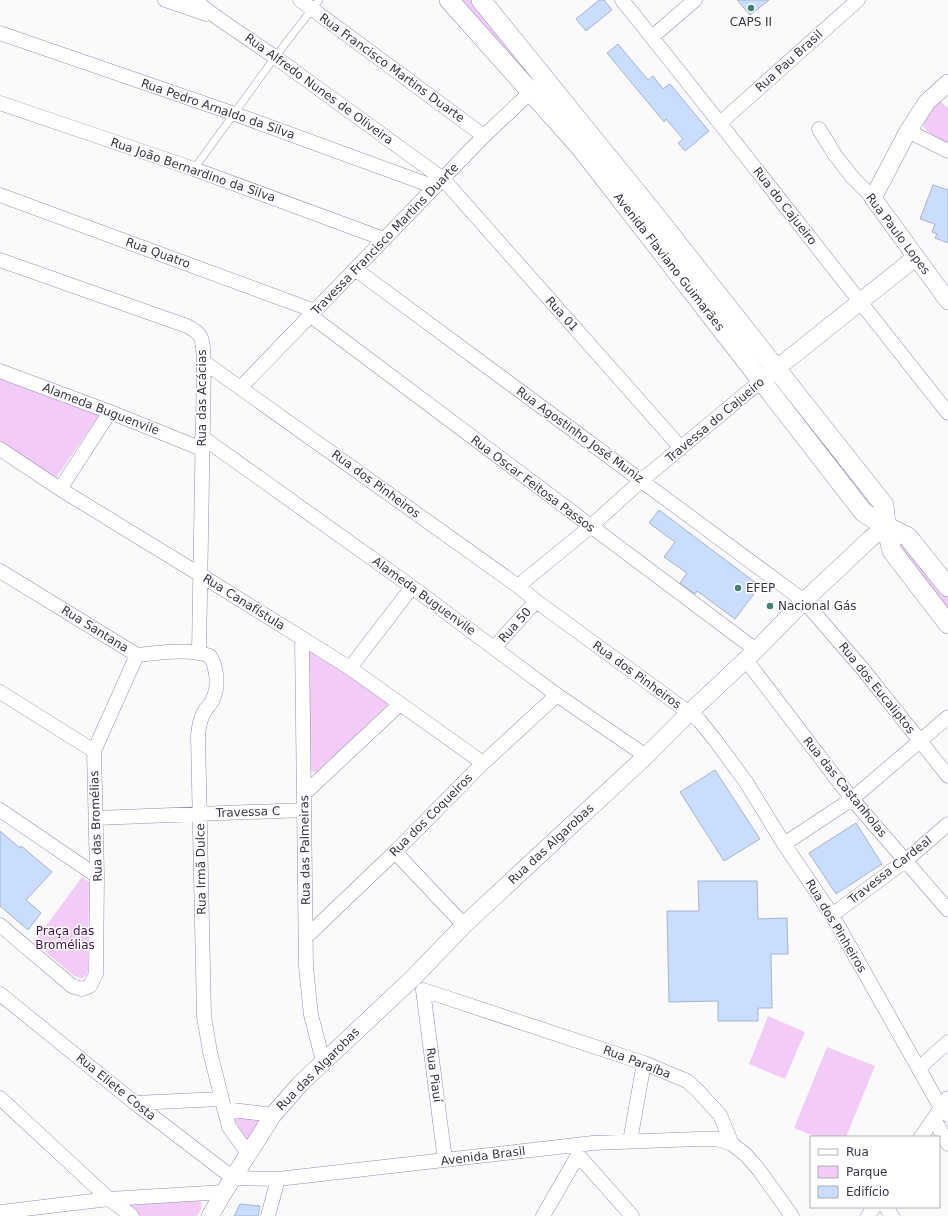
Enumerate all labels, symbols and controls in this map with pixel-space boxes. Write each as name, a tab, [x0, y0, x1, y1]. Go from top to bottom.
marker: CAPS II	[746, 3, 756, 13]
street label: Rua Francisco Martins Duarte	[317, 11, 467, 125]
place label: CAPS II	[730, 15, 772, 29]
street label: Rua Pau Brasil	[753, 27, 825, 95]
street label: Rua Alfredo Nunes de Oliveira	[242, 30, 396, 148]
street label: Rua Pedro Arnaldo da Silva	[139, 76, 297, 142]
street label: Rua João Bernardino da Silva	[109, 135, 277, 205]
street label: Travessa Francisco Martins Duarte	[308, 160, 461, 318]
street label: Rua do Cajueiro	[750, 164, 820, 248]
street label: Avenida Flaviano Guimarães	[611, 190, 727, 334]
street label: Rua Paulo Lopes	[863, 191, 933, 277]
street label: Rua Quatro	[124, 235, 192, 271]
street label: Rua 01	[543, 294, 581, 334]
street label: Rua das Acácias	[195, 349, 209, 447]
street label: Travessa do Cajueiro	[662, 375, 767, 466]
street label: Alameda Buguenvile	[41, 380, 161, 438]
street label: Rua Agostinho José Muniz	[514, 384, 646, 486]
street label: Rua Oscar Feitosa Passos	[468, 433, 598, 535]
street label: Rua dos Pinheiros	[329, 447, 423, 521]
street label: Alameda Buguenvile	[370, 554, 478, 638]
street label: Rua Canafístula	[200, 571, 288, 633]
place label: EFEP	[746, 581, 775, 595]
marker: EFEP	[733, 583, 743, 593]
place label: Nacional Gás	[778, 599, 857, 613]
marker: Nacional Gás	[765, 601, 775, 611]
street label: Rua Santana	[59, 603, 131, 655]
street label: Rua 50	[496, 605, 534, 645]
street label: Rua dos Pinheiros	[590, 638, 684, 712]
street label: Rua dos Eucaliptos	[836, 640, 918, 736]
street label: Rua das Castanholas	[800, 734, 890, 840]
street label: Rua das Bromélias	[87, 770, 105, 882]
street label: Rua dos Coqueiros	[387, 771, 475, 859]
street label: Rua das Palmeiras	[297, 795, 313, 905]
street label: Rua das Algarobas	[506, 801, 596, 887]
street label: Travessa C	[215, 804, 280, 820]
street label: Rua Irmã Dulce	[193, 823, 209, 915]
street label: Travessa Cardeal	[845, 833, 935, 908]
street label: Rua dos Pinheiros	[803, 877, 869, 975]
park label: Praça das Bromélias	[35, 924, 95, 952]
street label: Rua das Algarobas	[274, 1025, 362, 1113]
street label: Rua Paraíba	[601, 1043, 673, 1081]
street label: Rua Piauí	[423, 1047, 445, 1104]
street label: Rua Eliete Costa	[73, 1051, 159, 1123]
legend	[810, 1136, 940, 1208]
street label: Avenida Brasil	[440, 1144, 526, 1168]
text: Rua	[846, 1145, 869, 1159]
text: Parque	[846, 1165, 887, 1179]
text: Edifício	[846, 1185, 889, 1199]

